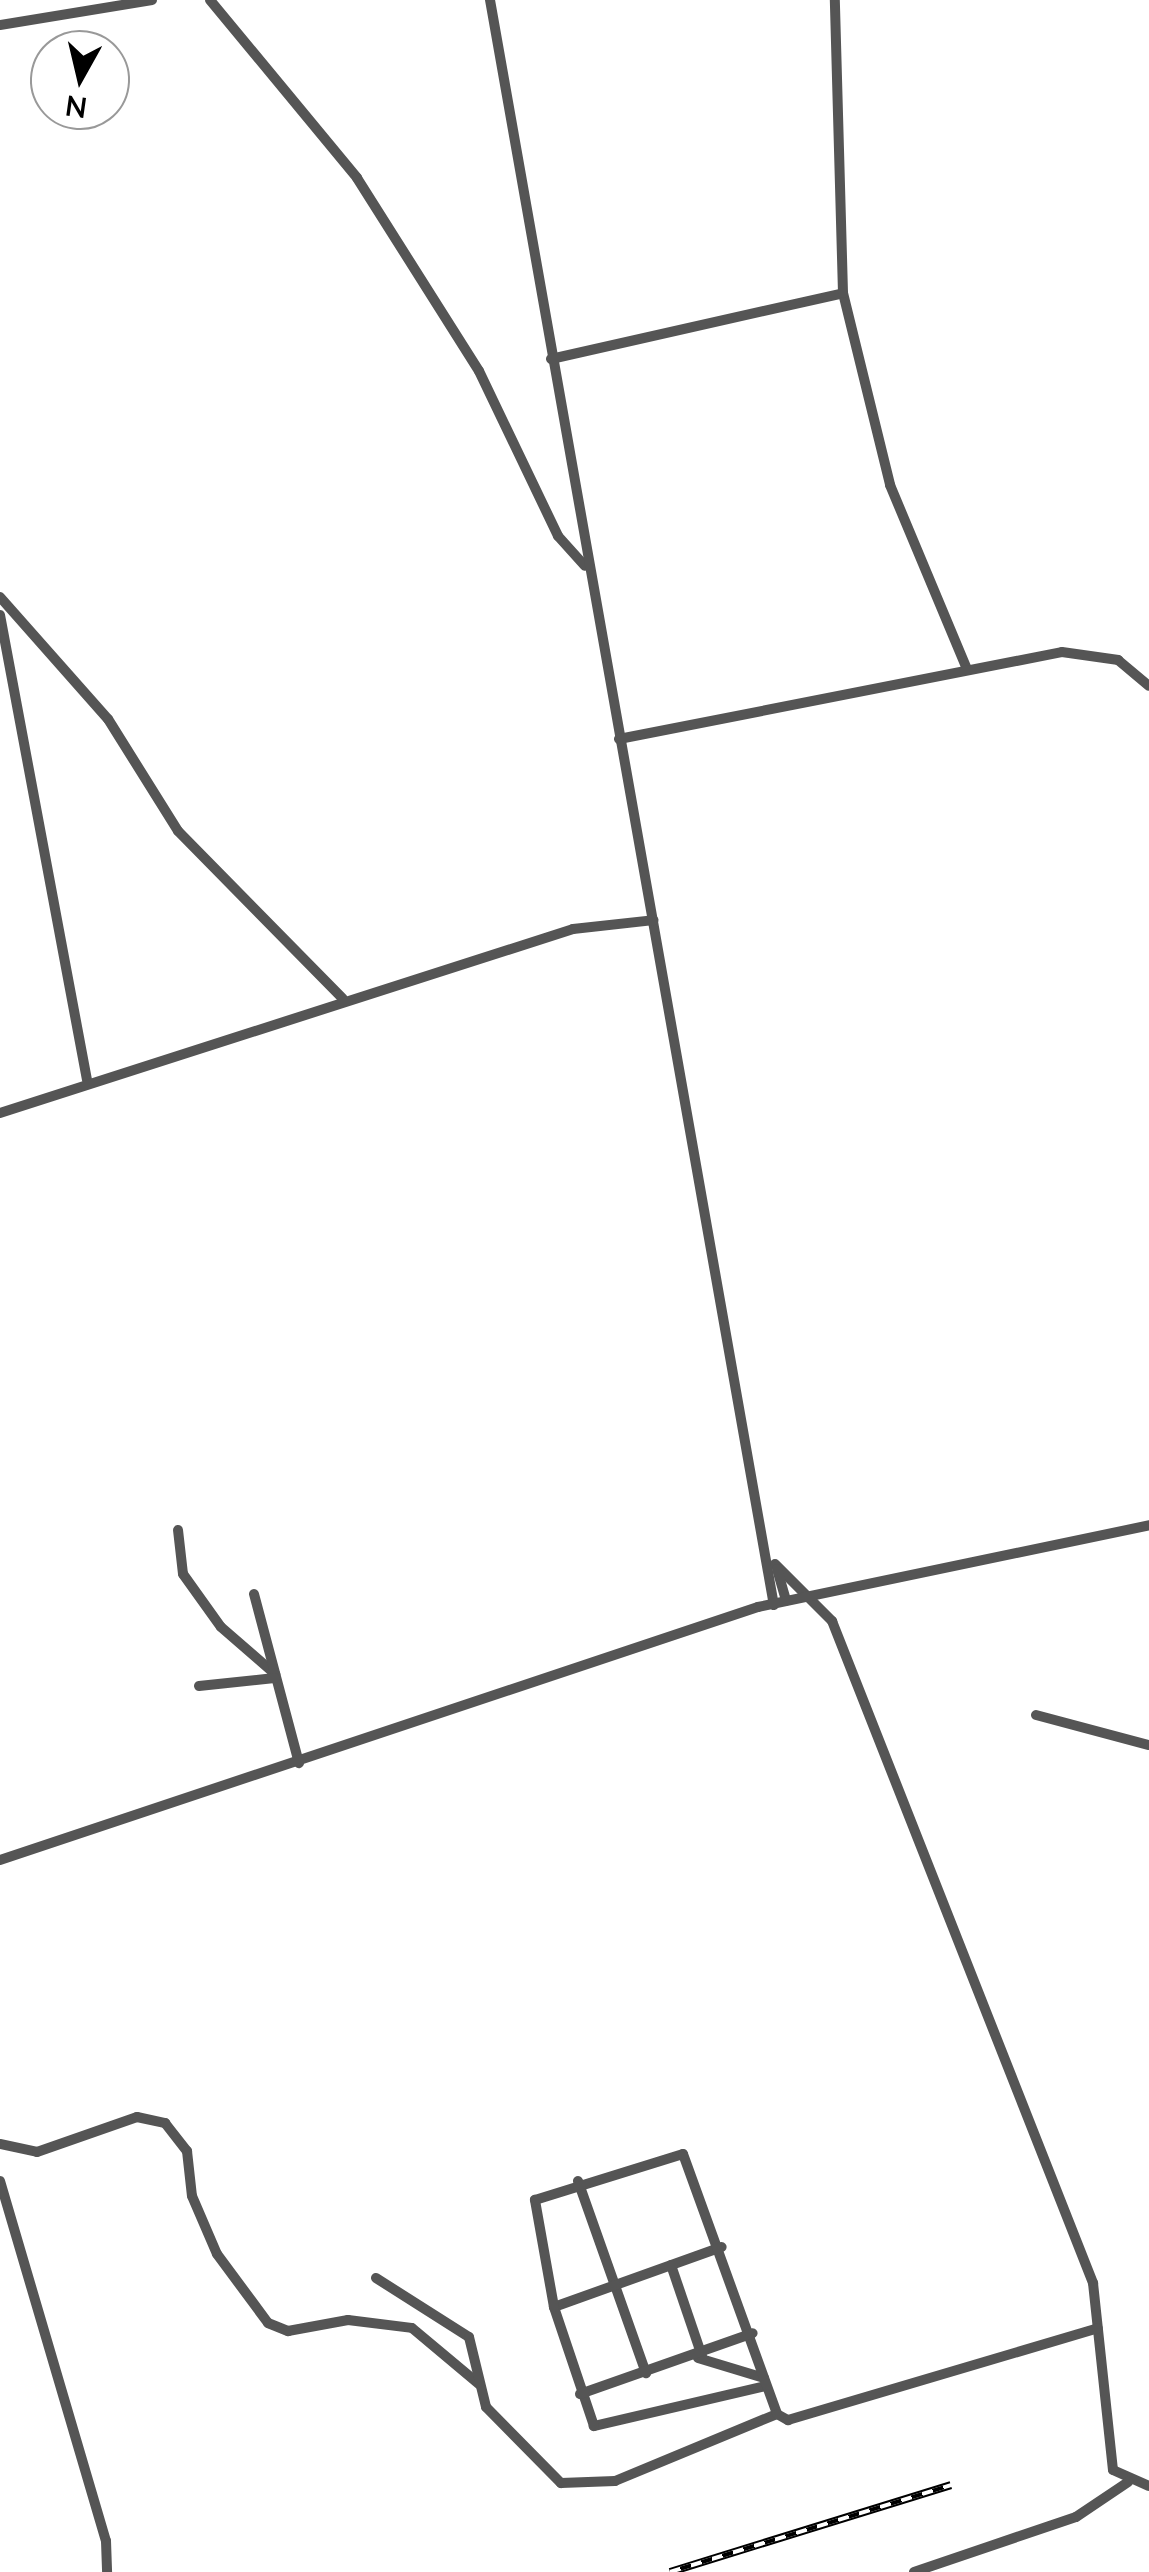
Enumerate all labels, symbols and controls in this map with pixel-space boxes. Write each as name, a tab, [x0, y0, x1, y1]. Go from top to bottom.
north arrow	[30, 30, 130, 130]
text: N	[63, 89, 89, 126]

